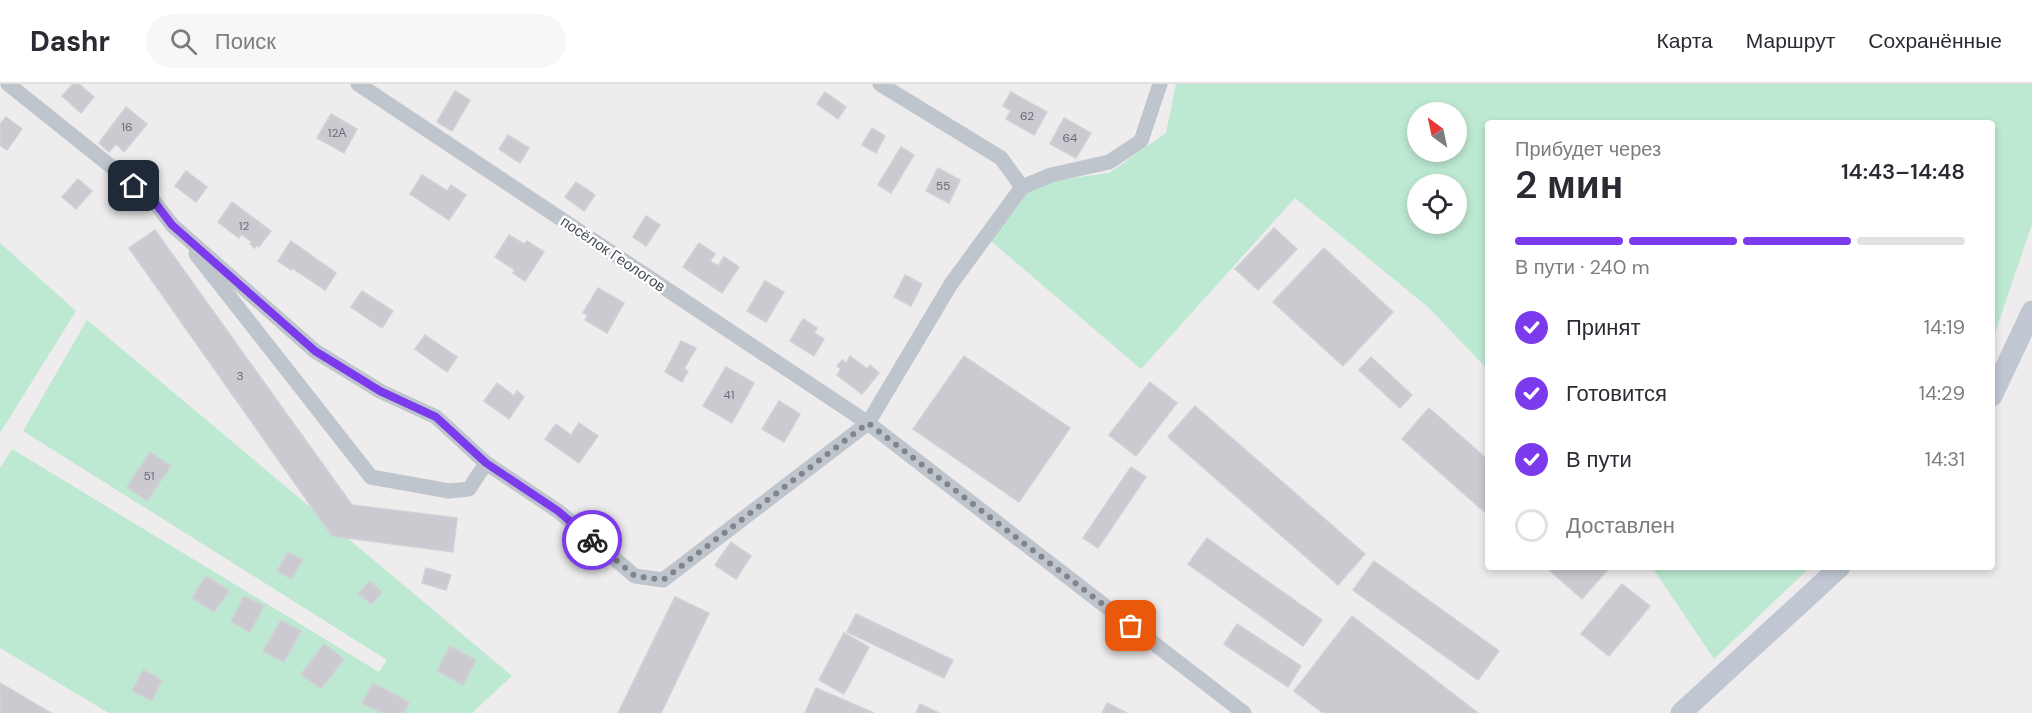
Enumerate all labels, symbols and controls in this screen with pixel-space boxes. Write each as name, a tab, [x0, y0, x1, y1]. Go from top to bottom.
search box	[146, 14, 566, 68]
text: Dashr	[30, 23, 110, 60]
icon: search	[167, 25, 200, 58]
text: Поиск	[215, 27, 276, 56]
text: Карта	[1657, 27, 1713, 55]
text: Маршрут	[1746, 27, 1835, 55]
text: Сохранённые	[1868, 27, 2002, 55]
north arrow	[1407, 102, 1467, 162]
map controls	[1407, 102, 1467, 234]
house number: 62	[1020, 108, 1034, 124]
house number: 16	[121, 119, 133, 135]
house number: 12А	[328, 125, 346, 141]
house number: 64	[1063, 130, 1077, 146]
text: Прибудет через	[1515, 136, 1661, 162]
text: 14:43–14:48	[1841, 157, 1965, 186]
text: 2 мин	[1515, 159, 1623, 210]
pin	[108, 160, 159, 211]
icon: home	[117, 169, 150, 202]
button: locate	[1407, 174, 1467, 234]
house number: 55	[936, 178, 950, 194]
street label: посёлок Геологов	[557, 212, 669, 297]
house number: 12	[239, 218, 249, 234]
text: В пути · 240 m	[1515, 254, 1650, 280]
icon: check	[1515, 311, 1548, 344]
text: Принят	[1566, 313, 1640, 342]
text: 14:19	[1924, 314, 1965, 340]
house number: 3	[236, 368, 244, 384]
icon: check	[1515, 377, 1548, 410]
text: Готовится	[1566, 379, 1667, 408]
text: 14:29	[1919, 380, 1965, 406]
house number: 41	[723, 387, 735, 403]
icon: check	[1515, 443, 1548, 476]
text: В пути	[1566, 445, 1632, 474]
text: 14:31	[1925, 446, 1965, 472]
house number: 51	[143, 468, 155, 484]
courier	[562, 510, 622, 570]
text: Доставлен	[1566, 511, 1675, 540]
icon: bike	[576, 524, 609, 557]
pin	[1105, 600, 1156, 651]
icon: bag	[1114, 609, 1147, 642]

